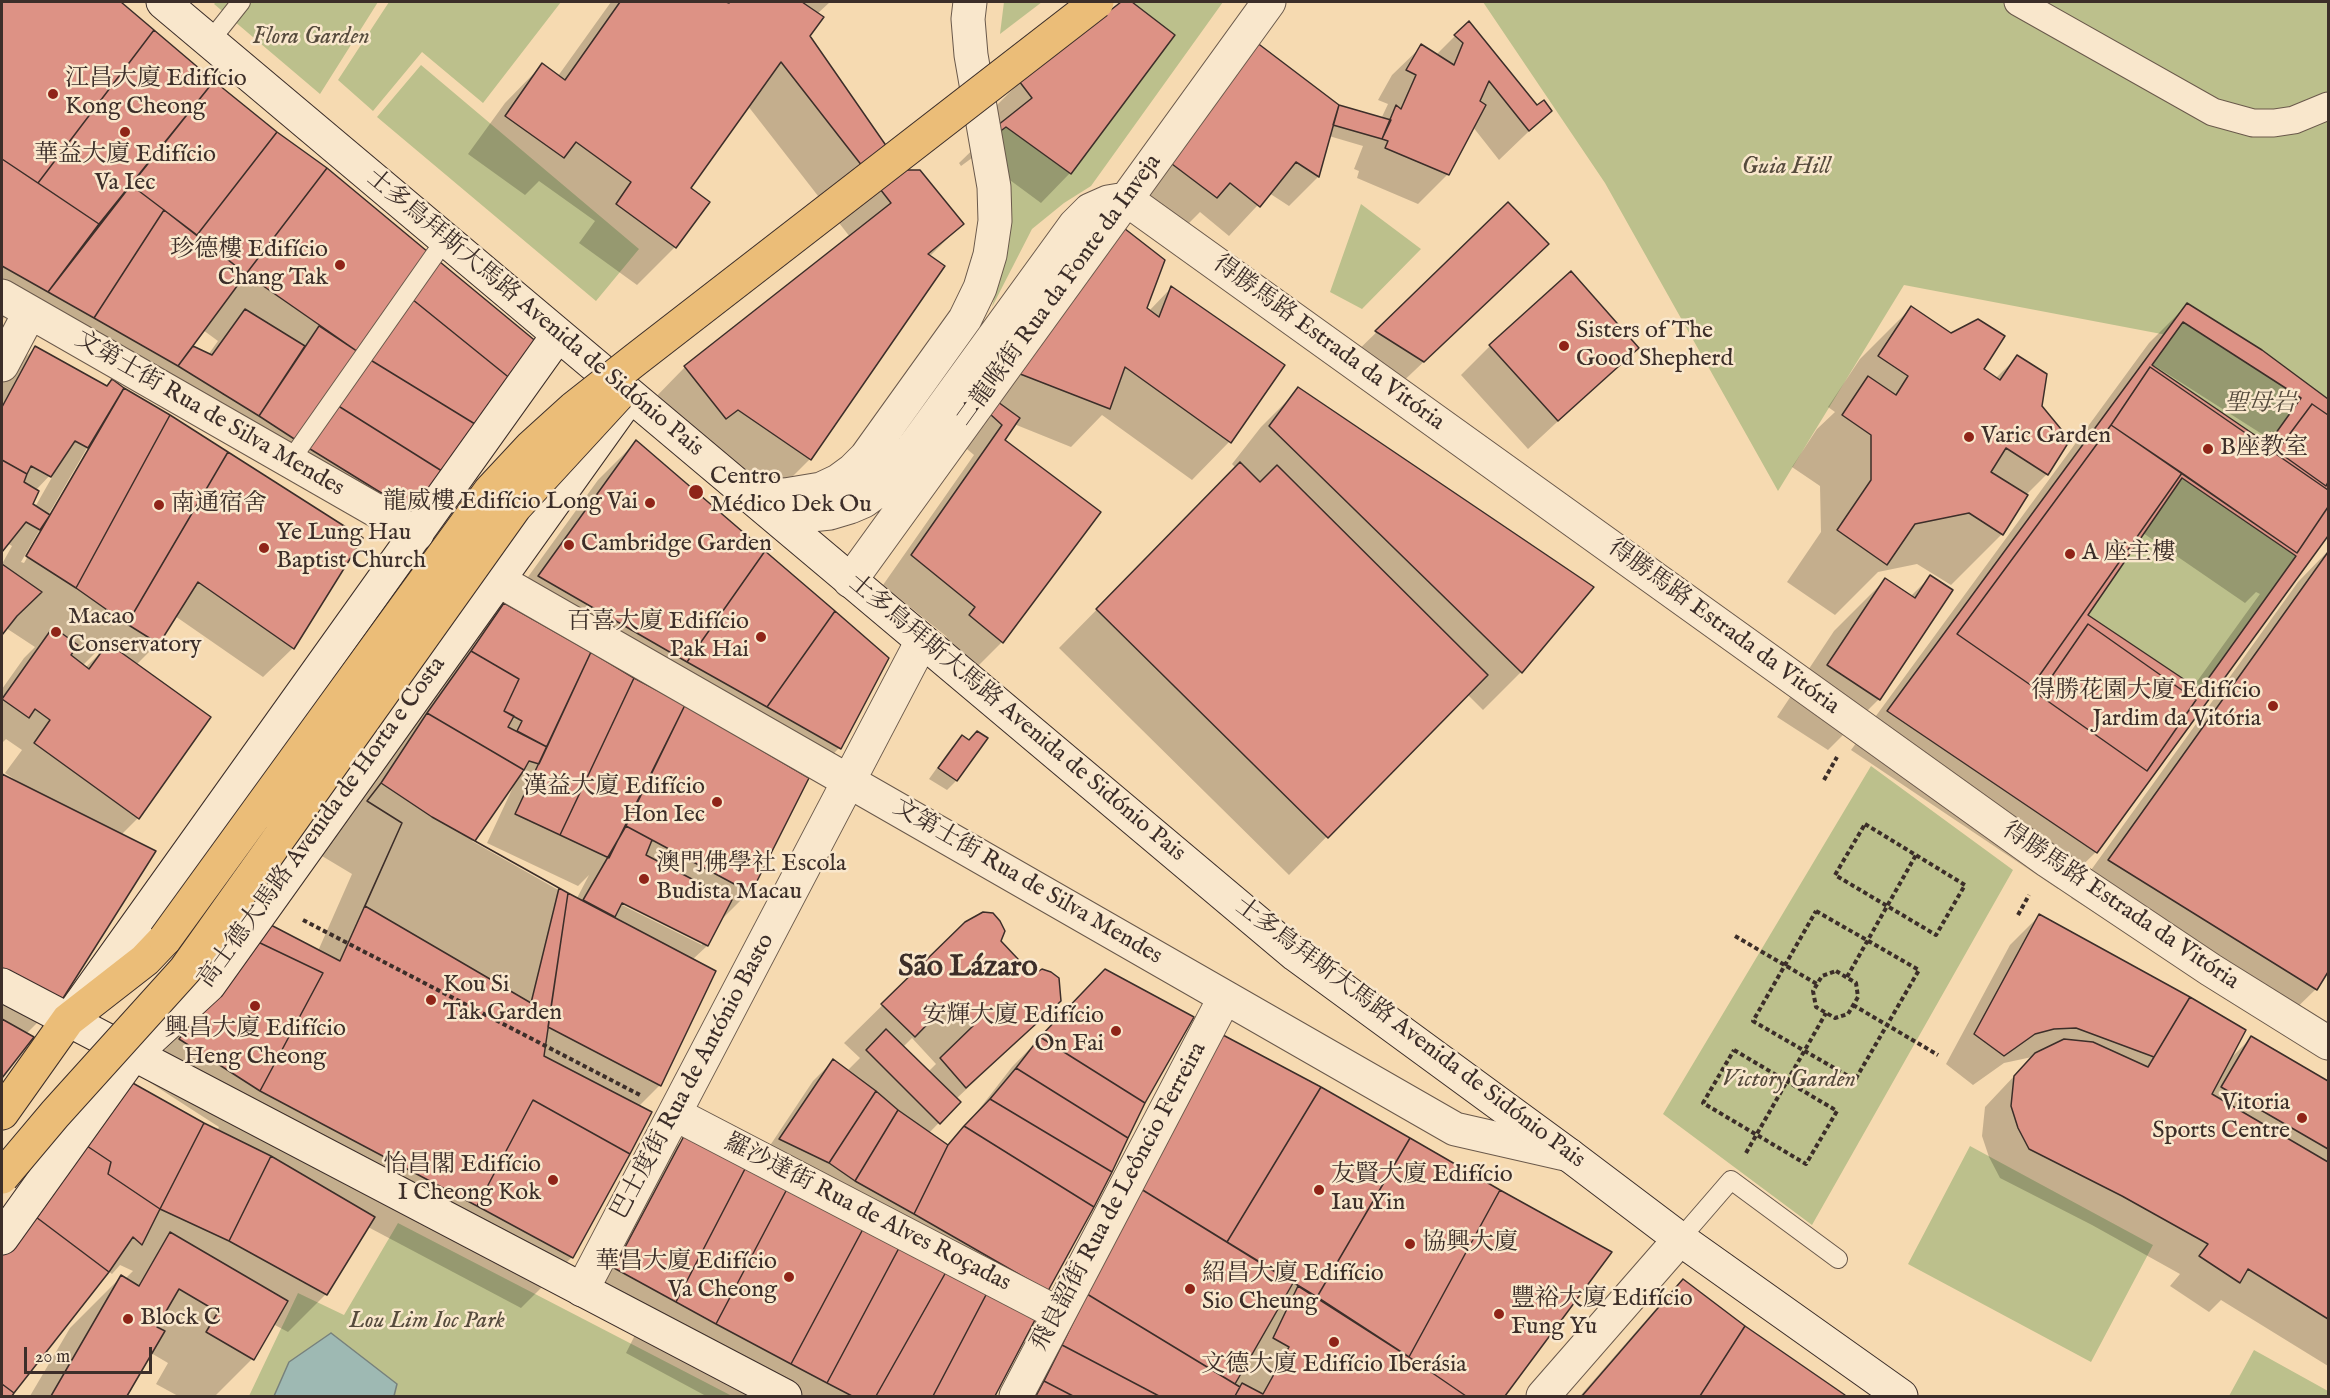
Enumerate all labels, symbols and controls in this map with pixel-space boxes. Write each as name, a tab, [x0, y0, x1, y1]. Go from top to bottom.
park label: Flora Garden	[252, 24, 370, 52]
place label: 江昌大廈 Edifício Kong Cheong	[65, 66, 247, 122]
marker: 江昌大廈 Edifício Kong Cheong	[46, 87, 60, 101]
marker: 華益大廈 Edifício Va Iec	[118, 125, 132, 139]
place label: 華益大廈 Edifício Va Iec	[34, 142, 216, 198]
street label: 二龍喉街 Rua da Fonte da Inveja	[951, 149, 1169, 433]
park label: Guia Hill	[1742, 154, 1830, 182]
street label: 士多鳥拜斯大馬路 Avenida de Sidónio Pais	[359, 164, 709, 464]
place label: 珍德樓 Edifício Chang Tak	[170, 237, 328, 293]
street label: 得勝馬路 Estrada da Vitória	[1207, 250, 1449, 438]
marker: 珍德樓 Edifício Chang Tak	[333, 258, 347, 272]
place label: Sisters of The Good Shepherd	[1576, 318, 1733, 374]
street label: 文第士街 Rua de Silva Mendes	[69, 326, 349, 504]
marker: Sisters of The Good Shepherd	[1557, 339, 1571, 353]
park label: 聖母岩	[2224, 391, 2296, 419]
place label: Varic Garden	[1981, 423, 2111, 451]
marker: Varic Garden	[1962, 430, 1976, 444]
place label: B座教室	[2220, 435, 2308, 463]
marker: B座教室	[2201, 442, 2215, 456]
place label: Centro Médico Dek Ou	[710, 464, 872, 520]
marker: Centro Médico Dek Ou	[687, 483, 705, 501]
place label: 龍威樓 Edifício Long Vai	[383, 489, 638, 517]
place label: 南通宿舍	[171, 491, 267, 519]
marker: 龍威樓 Edifício Long Vai	[643, 496, 657, 510]
marker: 南通宿舍	[152, 498, 166, 512]
place label: Ye Lung Hau Baptist Church	[276, 520, 426, 576]
place label: Cambridge Garden	[581, 531, 772, 559]
street label: 得勝馬路 Estrada da Vitória	[1602, 534, 1844, 722]
marker: Cambridge Garden	[562, 538, 576, 552]
place label: A 座主樓	[2082, 540, 2175, 568]
marker: Ye Lung Hau Baptist Church	[257, 541, 271, 555]
marker: A 座主樓	[2063, 547, 2077, 561]
street label: 士多鳥拜斯大馬路 Avenida de Sidónio Pais	[841, 569, 1191, 869]
place label: Macao Conservatory	[68, 604, 202, 660]
place label: 百喜大廈 Edifício Pak Hai	[567, 609, 749, 665]
marker: Macao Conservatory	[49, 625, 63, 639]
marker: 百喜大廈 Edifício Pak Hai	[754, 630, 768, 644]
street label: 高士德大馬路 Avenida de Horta e Costa	[193, 652, 453, 994]
place label: 得勝花園大廈 Edifício Jardim da Vitória	[2031, 678, 2261, 734]
marker: 得勝花園大廈 Edifício Jardim da Vitória	[2266, 699, 2280, 713]
place label: 漢益大廈 Edifício Hon Iec	[523, 774, 705, 830]
street label: 文第士街 Rua de Silva Mendes	[887, 794, 1167, 972]
marker: 漢益大廈 Edifício Hon Iec	[710, 795, 724, 809]
street label: 得勝馬路 Estrada da Vitória	[1996, 817, 2244, 997]
place label: 澳門佛學社 Escola Budista Macau	[656, 851, 846, 907]
marker: 澳門佛學社 Escola Budista Macau	[637, 872, 651, 886]
street label: 士多鳥拜斯大馬路 Avenida de Sidónio Pais	[1228, 893, 1590, 1175]
street label: 巴士度街 Rua de António Basto	[606, 929, 782, 1225]
district label: São Lázaro	[898, 951, 1038, 987]
place label: Kou Si Tak Garden	[443, 972, 562, 1028]
marker: Kou Si Tak Garden	[424, 993, 438, 1007]
marker: 興昌大廈 Edifício Heng Cheong	[248, 999, 262, 1013]
place label: 安輝大廈 Edifício On Fai	[922, 1003, 1104, 1059]
place label: 興昌大廈 Edifício Heng Cheong	[164, 1016, 346, 1072]
marker: 安輝大廈 Edifício On Fai	[1109, 1024, 1123, 1038]
street label: 飛良韶街 Rua de Leôncio Ferreira	[1026, 1038, 1214, 1356]
park label: Victory Garden	[1722, 1067, 1856, 1095]
place label: Vitoria Sports Centre	[2152, 1090, 2290, 1146]
marker: Vitoria Sports Centre	[2295, 1111, 2309, 1125]
street label: 羅沙達街 Rua de Alves Roçadas	[719, 1129, 1015, 1299]
place label: 怡昌閣 Edifício I Cheong Kok	[383, 1152, 541, 1208]
place label: 友賢大廈 Edifício Iau Yin	[1331, 1162, 1513, 1218]
marker: 怡昌閣 Edifício I Cheong Kok	[546, 1173, 560, 1187]
marker: 友賢大廈 Edifício Iau Yin	[1312, 1183, 1326, 1197]
place label: 協興大廈	[1422, 1230, 1518, 1258]
marker: 協興大廈	[1403, 1237, 1417, 1251]
place label: 華昌大廈 Edifício Va Cheong	[595, 1249, 777, 1305]
place label: 紹昌大廈 Edifício Sio Cheung	[1202, 1261, 1384, 1317]
marker: 華昌大廈 Edifício Va Cheong	[782, 1270, 796, 1284]
marker: 紹昌大廈 Edifício Sio Cheung	[1183, 1282, 1197, 1296]
place label: 豐裕大廈 Edifício Fung Yu	[1511, 1286, 1693, 1342]
place label: Block C	[140, 1305, 221, 1333]
marker: 豐裕大廈 Edifício Fung Yu	[1492, 1307, 1506, 1321]
park label: Lou Lim Ioc Park	[349, 1308, 505, 1336]
marker: Block C	[121, 1312, 135, 1326]
scale bar	[27, 1335, 154, 1373]
marker: 文德大廈 Edifício Iberásia	[1327, 1335, 1341, 1349]
text: 20 m	[35, 1346, 70, 1369]
place label: 文德大廈 Edifício Iberásia	[1201, 1352, 1467, 1380]

